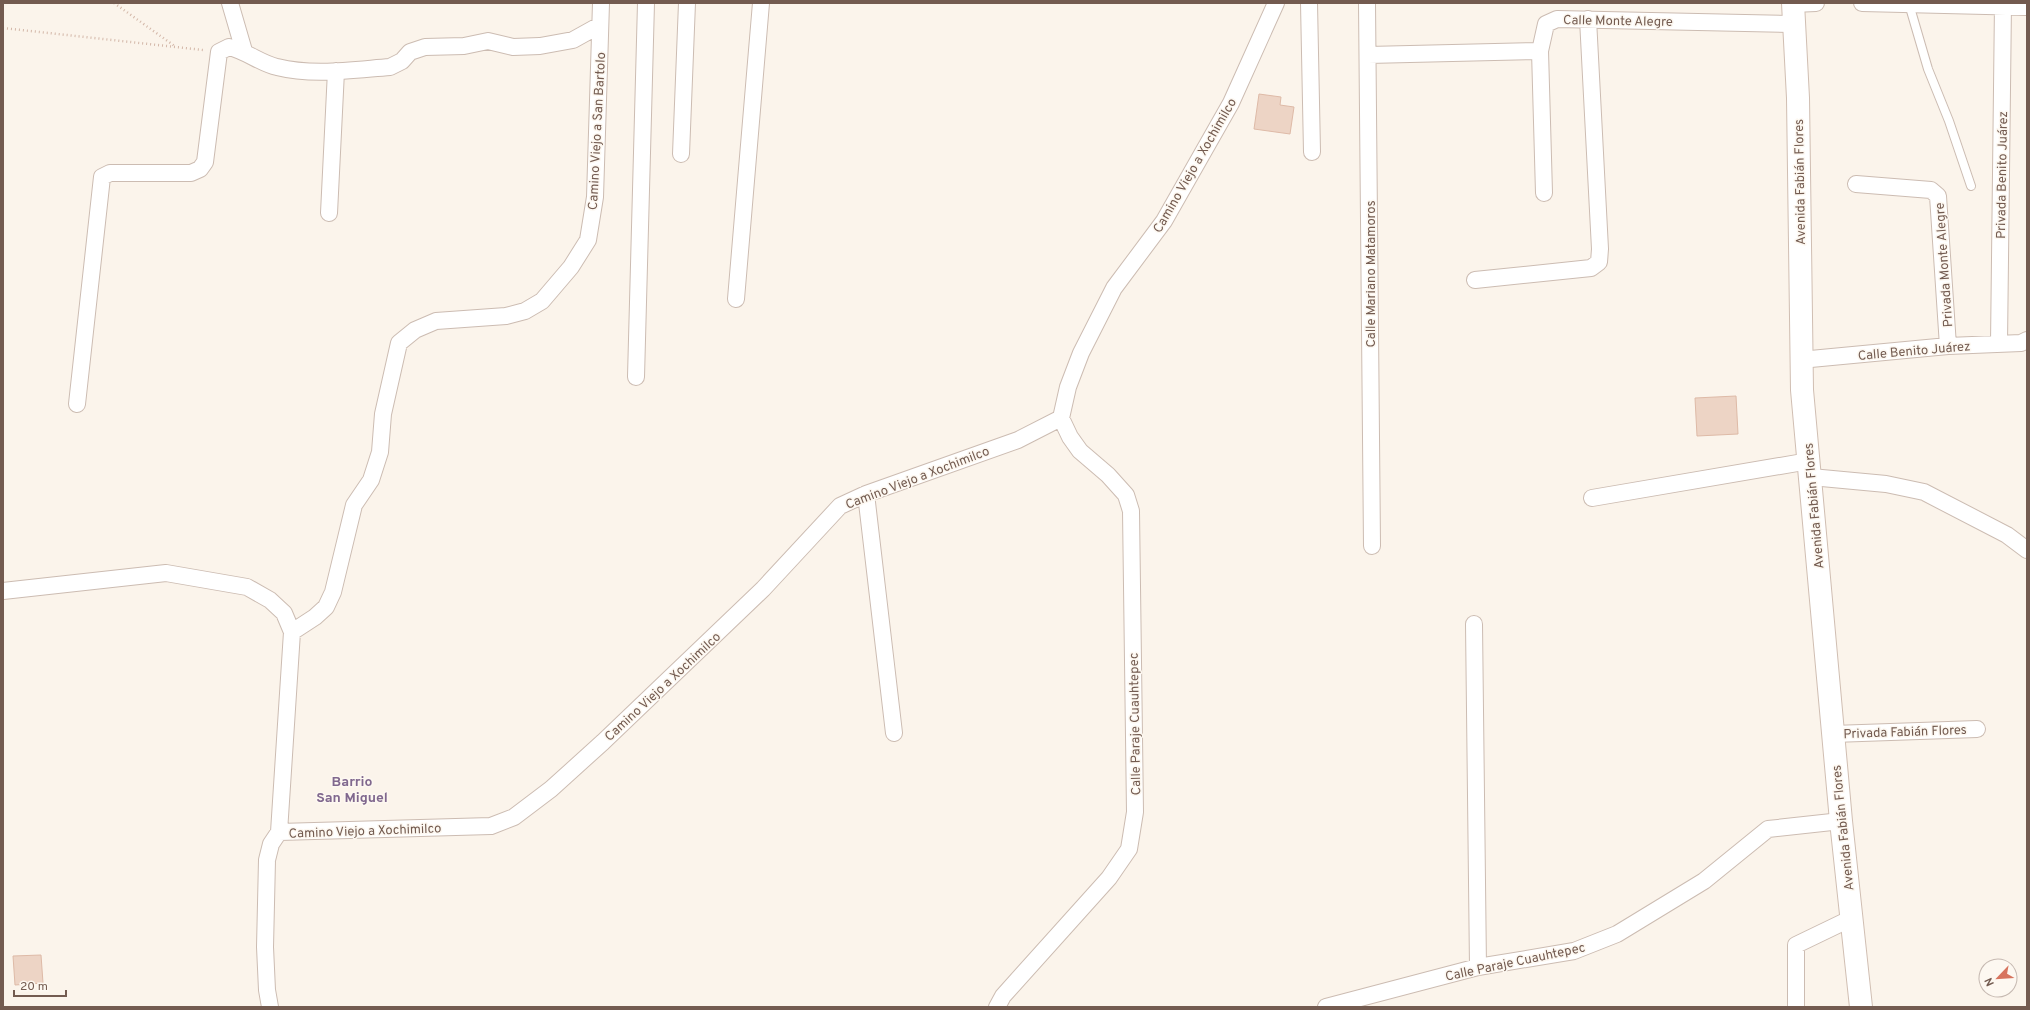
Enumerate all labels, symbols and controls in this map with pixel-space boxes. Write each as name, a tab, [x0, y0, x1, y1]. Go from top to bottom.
street label: Calle Monte Alegre	[1563, 13, 1673, 31]
street label: Camino Viejo a San Bartolo	[586, 52, 610, 210]
street label: Camino Viejo a Xochimilco	[1151, 96, 1241, 236]
street label: Privada Benito Juárez	[1994, 111, 2012, 239]
street label: Avenida Fabián Flores	[1792, 119, 1810, 245]
street label: Calle Mariano Matamoros	[1364, 200, 1380, 348]
street label: Privada Monte Alegre	[1933, 202, 1957, 328]
street label: Calle Benito Juárez	[1857, 339, 1971, 365]
street label: Avenida Fabián Flores	[1802, 442, 1828, 569]
street label: Camino Viejo a Xochimilco	[843, 444, 992, 514]
street label: Camino Viejo a Xochimilco	[602, 629, 725, 745]
street label: Calle Paraje Cuauhtepec	[1127, 652, 1145, 795]
street label: Privada Fabián Flores	[1843, 723, 1967, 743]
street label: Avenida Fabián Flores	[1829, 764, 1859, 891]
district label: Barrio San Miguel	[316, 774, 388, 807]
street label: Camino Viejo a Xochimilco	[288, 821, 442, 843]
street label: Calle Paraje Cuauhtepec	[1444, 940, 1587, 986]
north arrow	[1978, 958, 2018, 998]
scale bar	[14, 972, 66, 998]
text: N	[1982, 975, 1998, 988]
text: 20 m	[20, 979, 48, 995]

